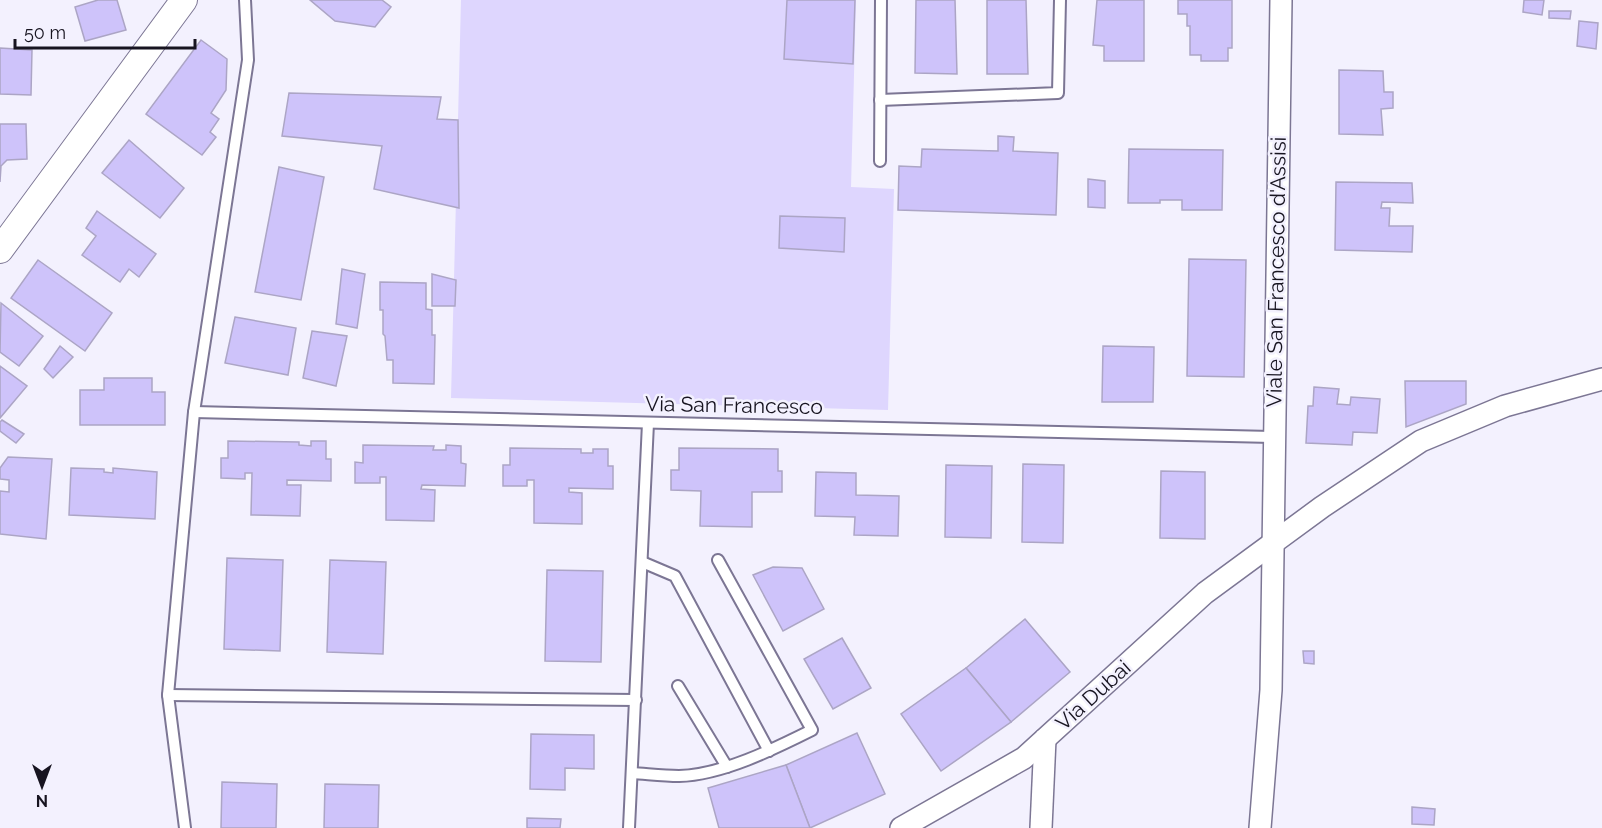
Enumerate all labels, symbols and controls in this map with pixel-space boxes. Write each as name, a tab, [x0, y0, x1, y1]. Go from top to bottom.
scale bar	[15, 12, 195, 50]
text: 50 m	[24, 22, 66, 43]
street label: Viale San Francesco d'Assisi	[1261, 136, 1291, 408]
street label: Via San Francesco	[645, 391, 823, 419]
street label: Via Dubai	[1050, 655, 1136, 735]
north arrow	[12, 756, 72, 816]
text: N	[36, 791, 48, 810]

